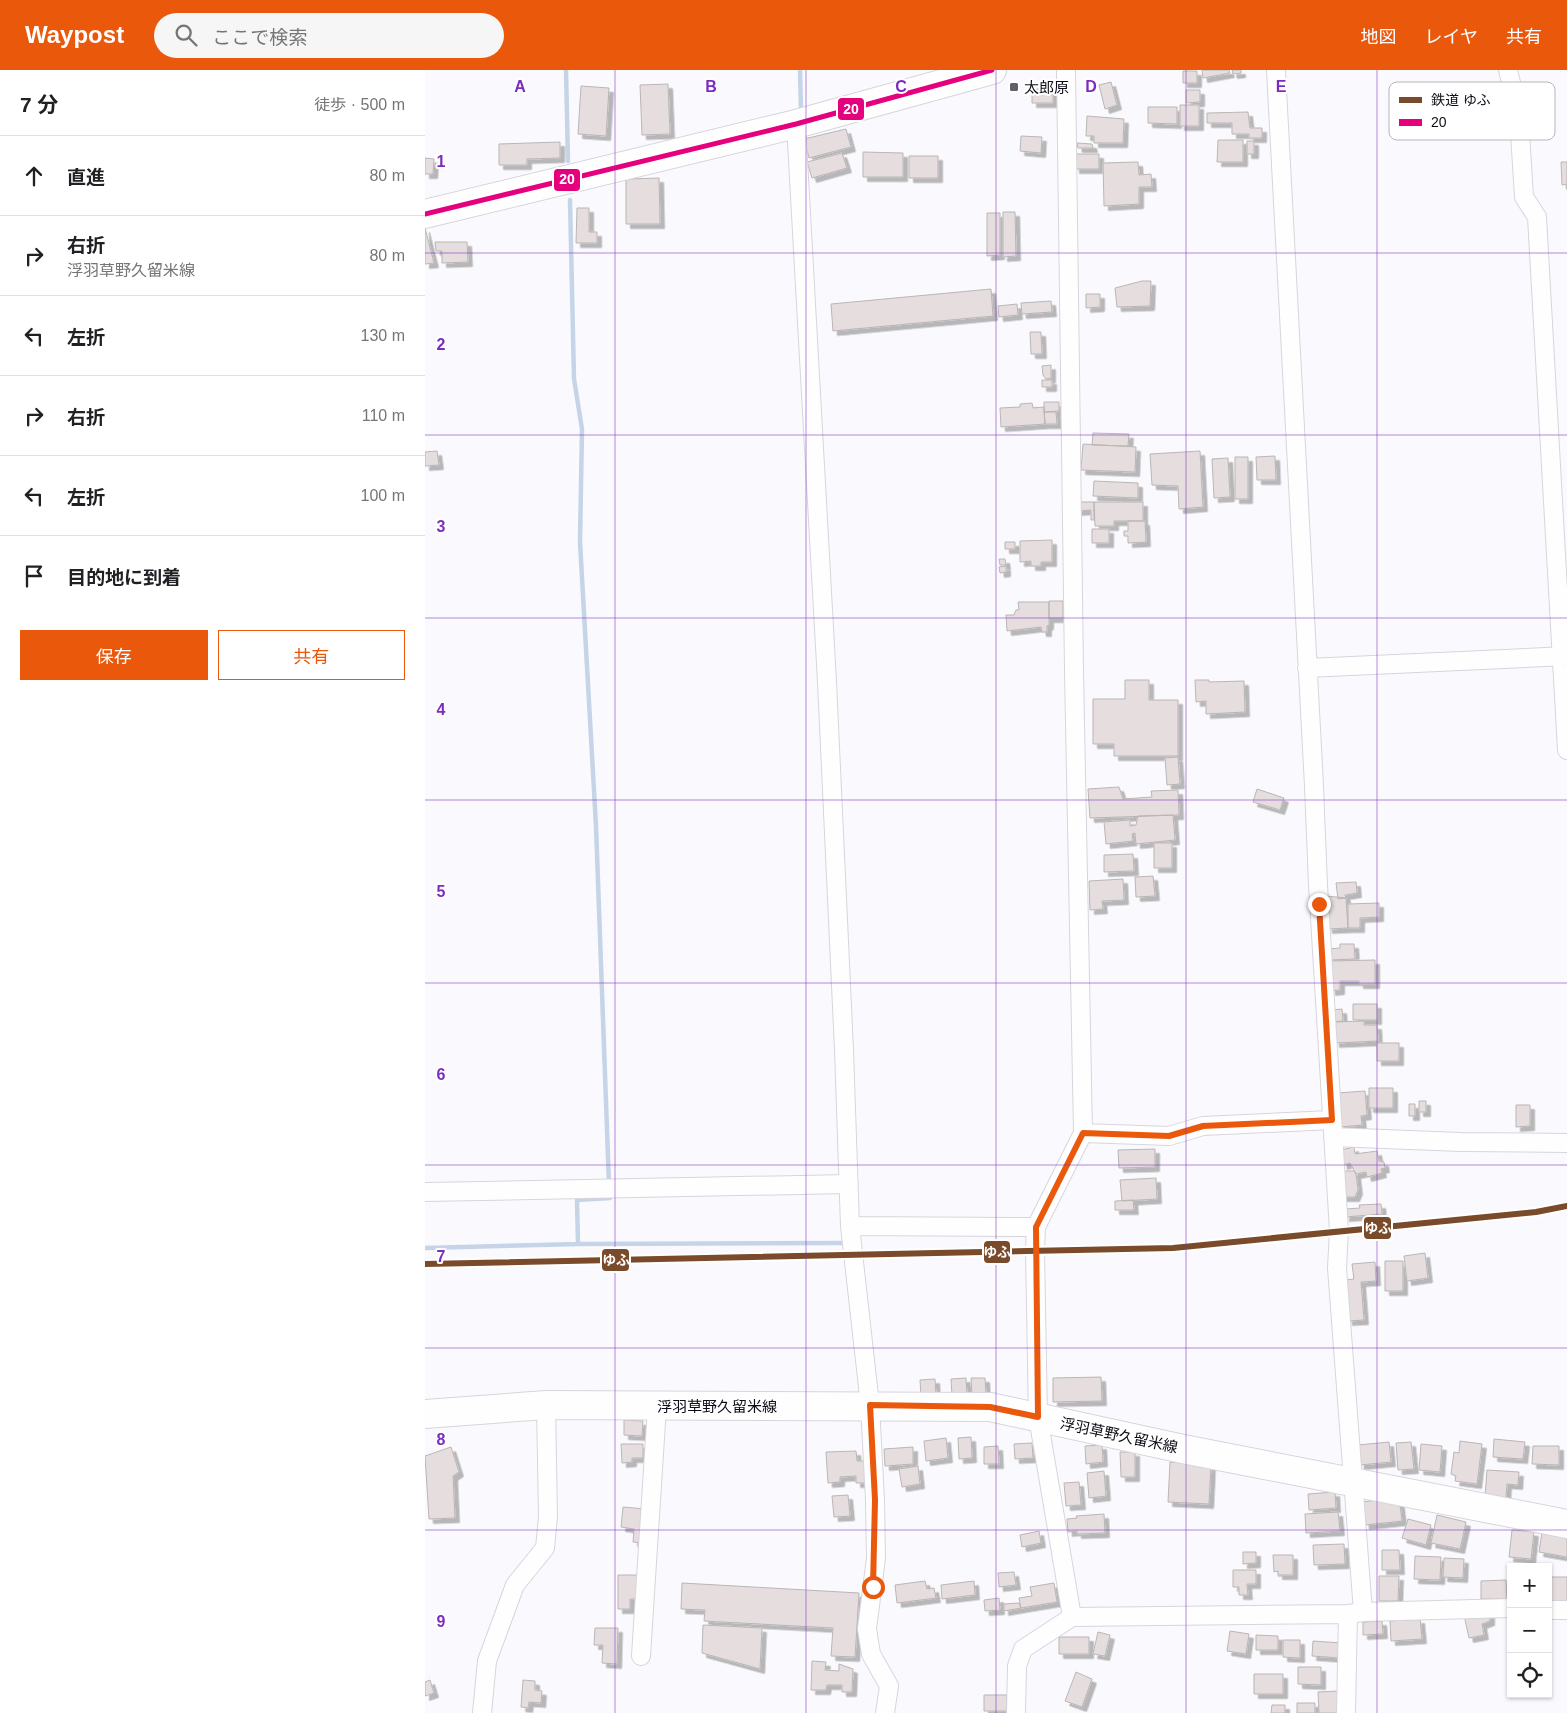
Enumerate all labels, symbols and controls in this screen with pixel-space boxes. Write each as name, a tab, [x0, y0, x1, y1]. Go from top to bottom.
search box	[154, 13, 504, 58]
text: Waypost	[25, 21, 124, 48]
icon: search	[172, 21, 200, 49]
text: ここで検索	[212, 27, 307, 48]
text: 地図	[1361, 27, 1397, 47]
text: レイヤ	[1425, 27, 1478, 47]
text: 共有	[1506, 27, 1542, 47]
text: A	[514, 78, 526, 95]
text: B	[705, 78, 717, 95]
text: C	[895, 78, 907, 95]
text: D	[1085, 78, 1097, 95]
text: E	[1276, 78, 1287, 95]
place label: 太郎原	[1024, 79, 1069, 96]
marker: 太郎原	[1008, 81, 1020, 93]
legend	[1389, 82, 1555, 140]
text: 鉄道 ゆふ	[1431, 92, 1491, 108]
text: 7 分	[20, 93, 59, 116]
text: 徒歩 · 500 m	[314, 96, 405, 113]
line badge: 20	[837, 97, 865, 121]
text: 20	[843, 101, 859, 117]
text: 20	[1431, 114, 1447, 130]
text: 1	[437, 153, 446, 170]
icon: ahead	[20, 162, 48, 190]
text: 直進	[67, 167, 105, 188]
text: 80 m	[369, 167, 405, 184]
line badge: 20	[553, 168, 581, 192]
text: 20	[559, 171, 575, 187]
text: 右折	[67, 235, 105, 256]
icon: right	[20, 242, 48, 270]
text: 80 m	[369, 247, 405, 264]
text: 浮羽草野久留米線	[67, 262, 195, 279]
icon: left	[20, 322, 48, 350]
text: 左折	[67, 327, 105, 348]
text: 130 m	[361, 327, 405, 344]
text: 2	[437, 336, 446, 353]
icon: right	[20, 402, 48, 430]
text: 右折	[67, 407, 105, 428]
text: 110 m	[362, 407, 405, 424]
icon: left	[20, 482, 48, 510]
text: 左折	[67, 487, 105, 508]
text: 100 m	[361, 487, 405, 504]
text: 3	[437, 518, 446, 535]
icon: arrive	[20, 562, 48, 590]
text: 目的地に到着	[67, 567, 181, 588]
button: 保存	[20, 630, 208, 680]
button: 共有	[218, 630, 405, 680]
text: 4	[437, 701, 446, 718]
text: 5	[437, 883, 446, 900]
route end	[1308, 893, 1331, 916]
text: 6	[437, 1066, 446, 1083]
line badge: ゆふ	[1363, 1216, 1392, 1240]
text: ゆふ	[1364, 1220, 1392, 1236]
line badge: ゆふ	[983, 1240, 1011, 1264]
text: ゆふ	[983, 1244, 1011, 1260]
text: 7	[437, 1248, 446, 1265]
line badge: ゆふ	[601, 1248, 630, 1272]
text: ゆふ	[602, 1252, 630, 1268]
street label: 浮羽草野久留米線	[657, 1398, 777, 1415]
street label: 浮羽草野久留米線	[1059, 1414, 1179, 1456]
text: 8	[437, 1431, 446, 1448]
map controls	[1507, 1563, 1552, 1698]
button: +	[1507, 1563, 1552, 1608]
route start	[862, 1576, 885, 1599]
button: −	[1507, 1608, 1552, 1653]
text: 9	[437, 1613, 446, 1630]
button: locate	[1507, 1653, 1552, 1698]

